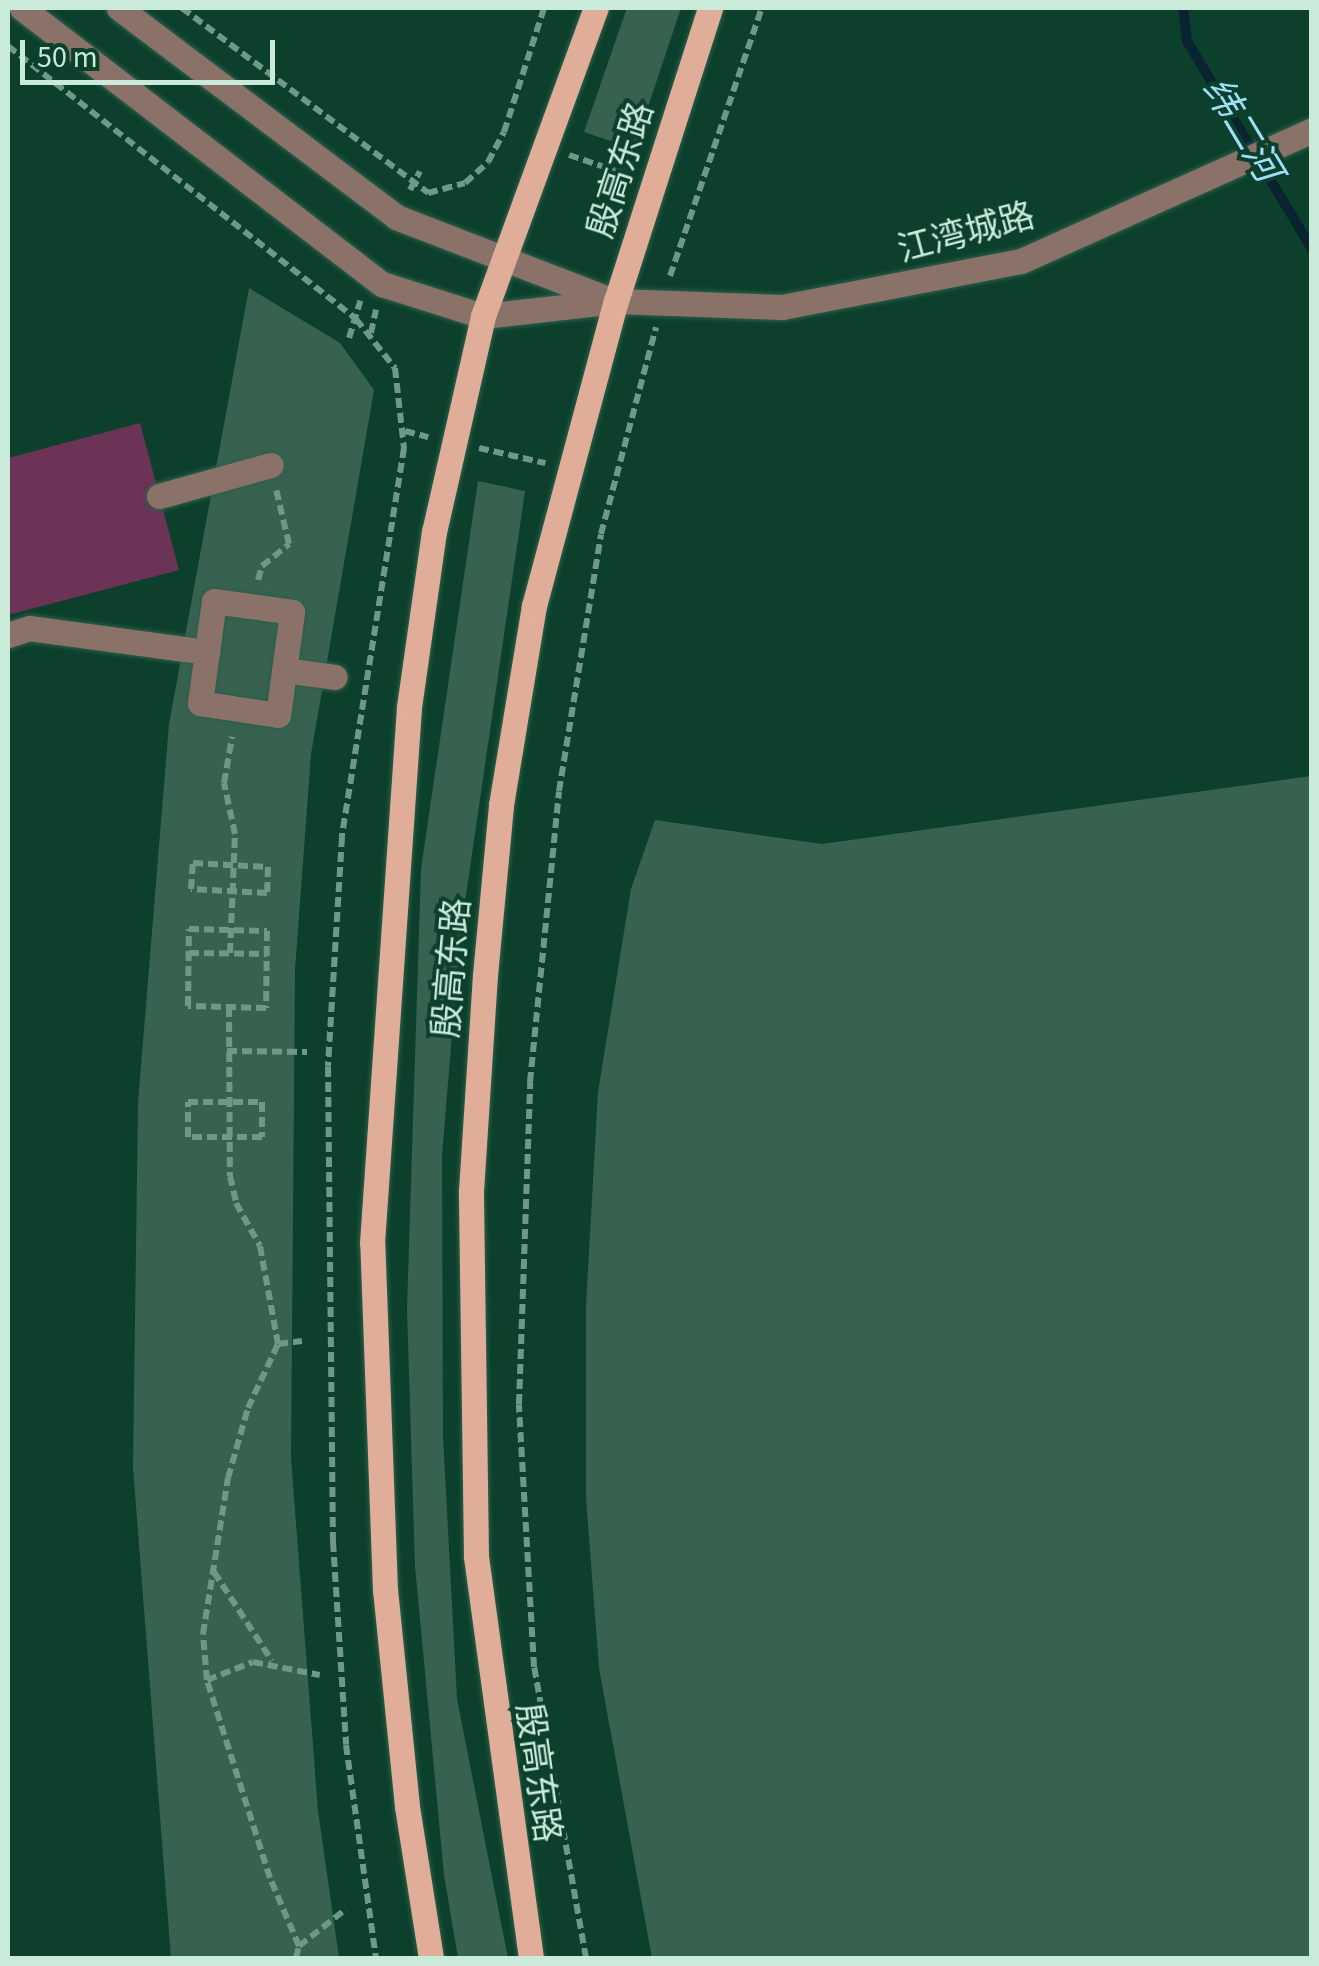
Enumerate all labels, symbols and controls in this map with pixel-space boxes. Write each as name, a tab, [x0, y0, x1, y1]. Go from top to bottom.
scale bar	[25, 20, 280, 82]
text: 50 m	[37, 36, 98, 79]
water label: 纬二河	[1192, 69, 1290, 191]
street label: 殷高东路	[579, 97, 663, 243]
street label: 江湾城路	[893, 195, 1039, 271]
street label: 殷高东路	[425, 896, 479, 1040]
street label: 殷高东路	[507, 1701, 569, 1845]

